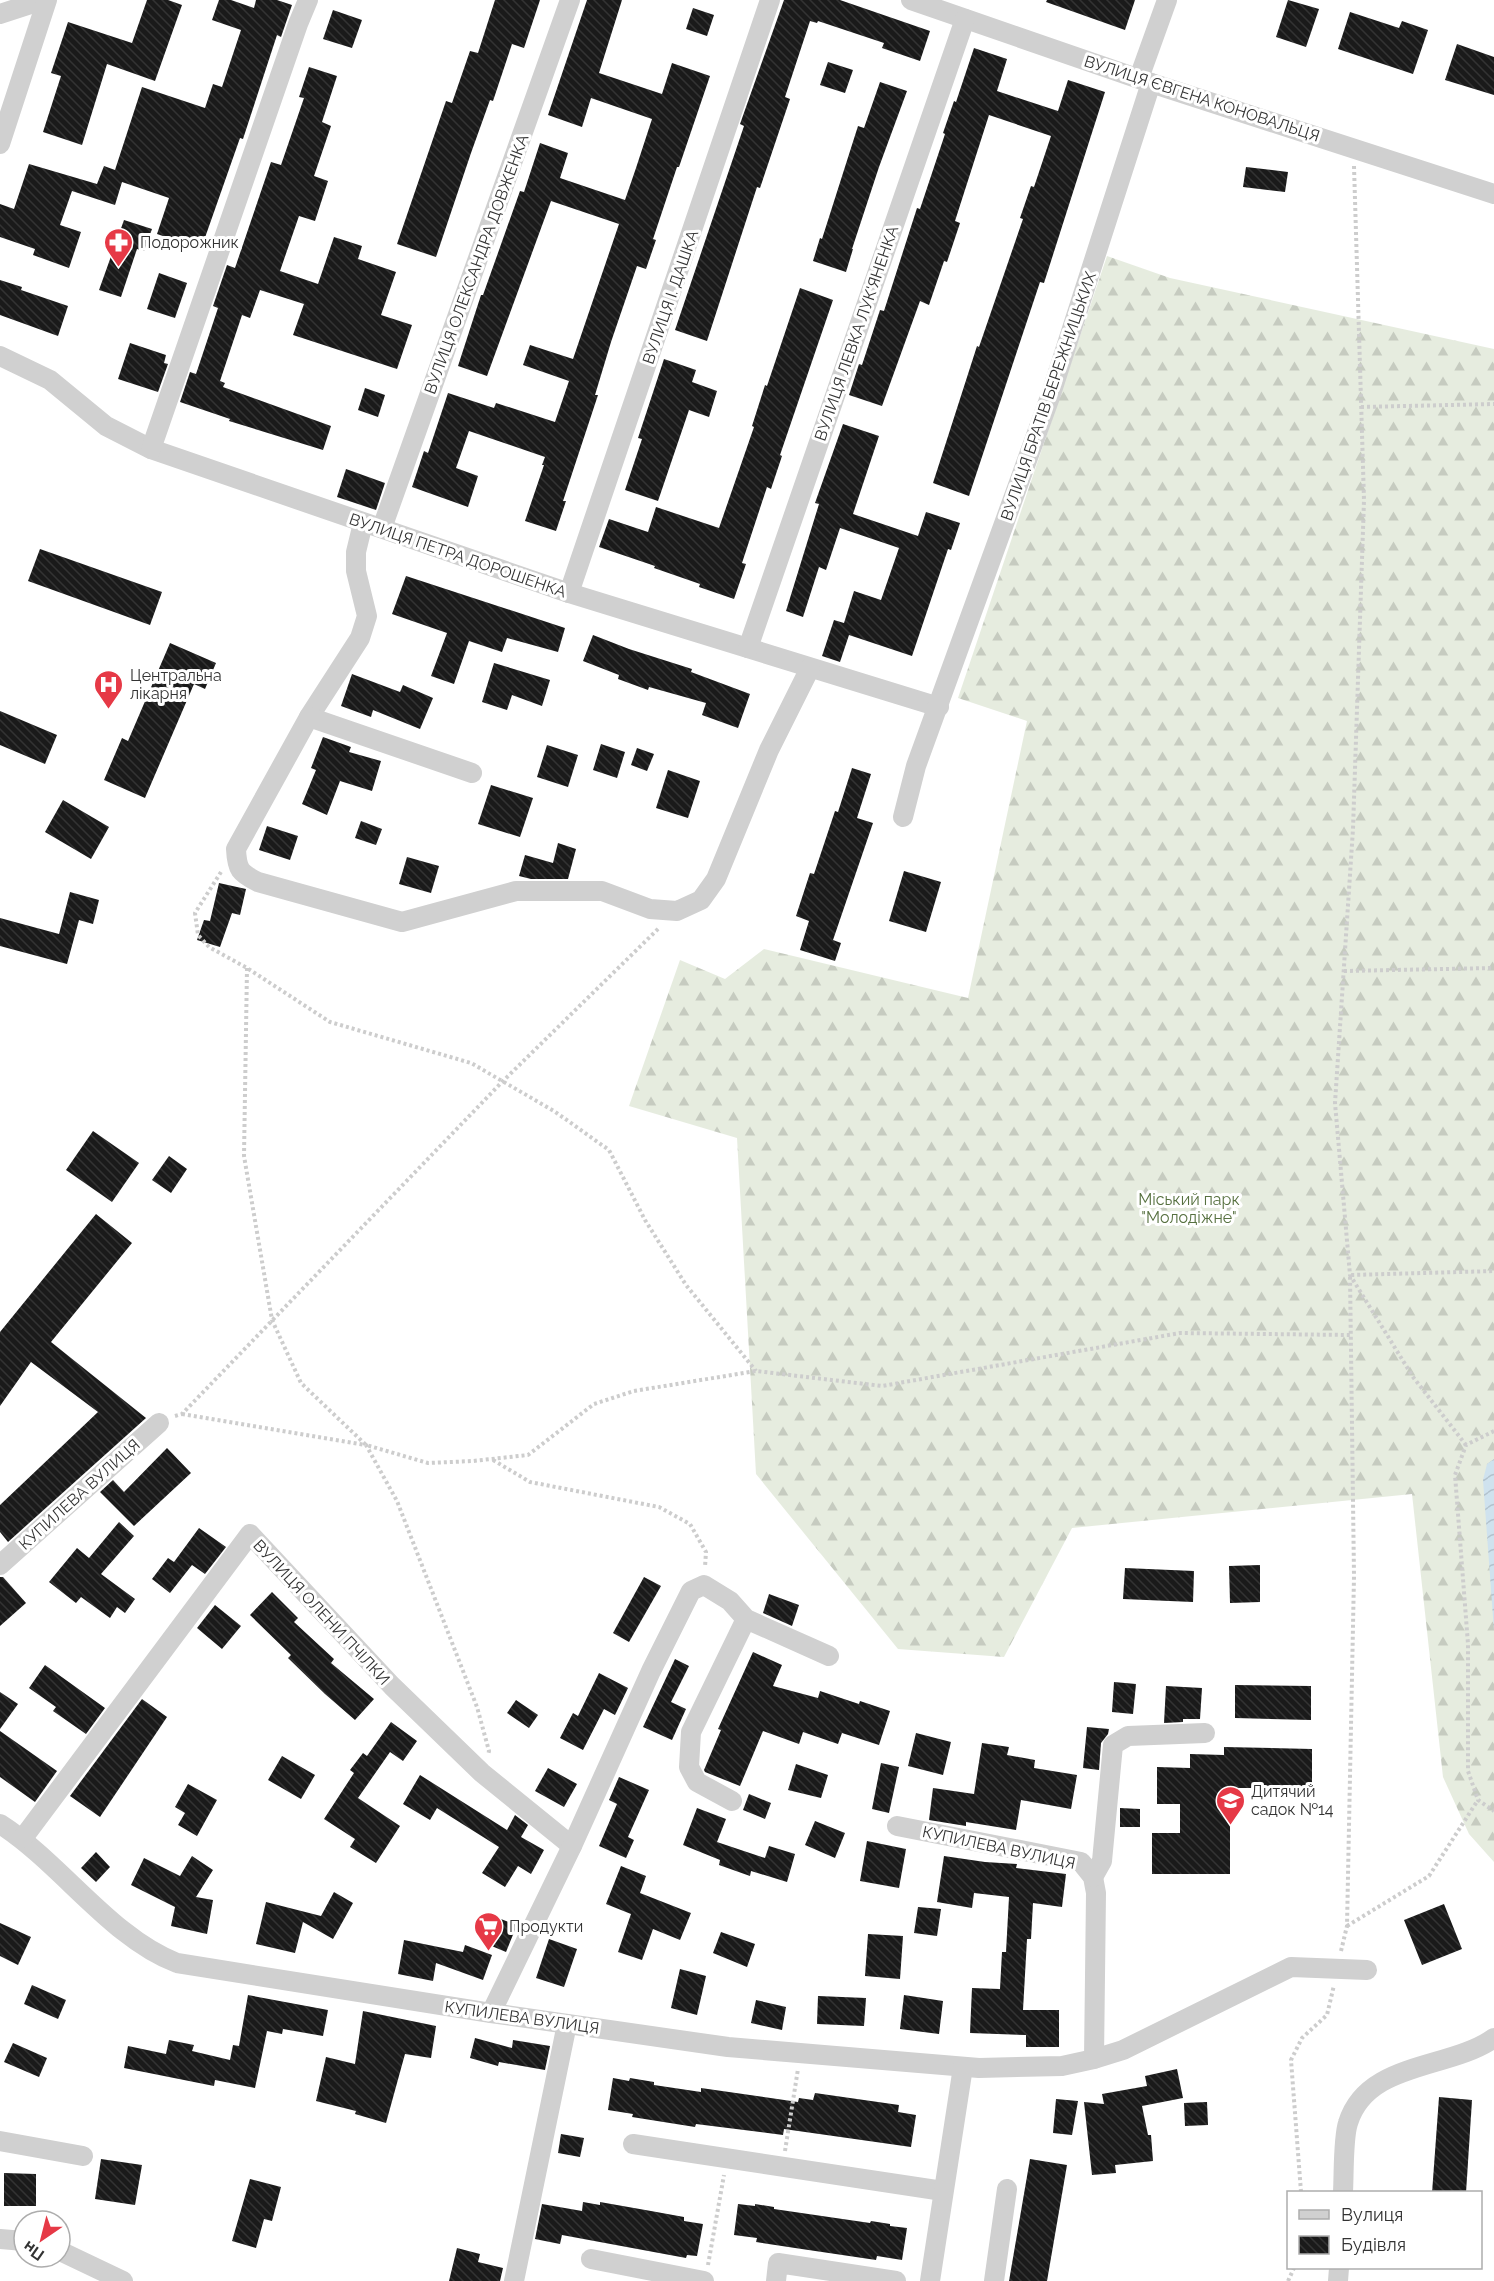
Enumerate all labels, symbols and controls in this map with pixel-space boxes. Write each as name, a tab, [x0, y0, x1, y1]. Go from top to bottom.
street label: ВУЛИЦЯ ЄВГЕНА КОНОВАЛЬЦЯ	[1082, 51, 1322, 146]
street label: ВУЛИЦЯ ОЛЕКСАНДРА ДОВЖЕНКА	[421, 132, 532, 397]
street label: ВУЛИЦЯ ЛЕВКА ЛУК'ЯНЕНКА	[811, 223, 902, 443]
pharmacy icon: Подорожник	[103, 226, 135, 268]
street label: ВУЛИЦЯ І. ДАШКА	[639, 228, 702, 367]
place label: Подорожник	[140, 233, 239, 252]
street label: ВУЛИЦЯ БРАТІВ БЕРЕЖНИЦЬКИХ	[997, 269, 1100, 523]
street label: ВУЛИЦЯ ПЕТРА ДОРОШЕНКА	[347, 509, 569, 602]
place label: Центральна лікарня	[130, 666, 222, 703]
hospital icon: Центральна лікарня	[93, 668, 125, 710]
park label: Міський парк "Молодіжне"	[1138, 1190, 1240, 1227]
street label: КУПИЛЕВА ВУЛИЦЯ	[15, 1435, 144, 1554]
street label: ВУЛИЦЯ ОЛЕНИ ПЧІЛКИ	[249, 1536, 394, 1689]
place label: Дитячий садок №14	[1251, 1782, 1334, 1819]
school or university icon: Дитячий садок №14	[1214, 1784, 1246, 1826]
street label: КУПИЛЕВА ВУЛИЦЯ	[921, 1822, 1077, 1873]
supermarket icon: Продукти	[472, 1910, 504, 1952]
place label: Продукти	[509, 1917, 583, 1936]
street label: КУПИЛЕВА ВУЛИЦЯ	[443, 1997, 601, 2038]
legend	[1287, 2191, 1482, 2269]
text: Вулиця	[1341, 2204, 1403, 2225]
north arrow	[12, 2209, 72, 2269]
text: Будівля	[1341, 2234, 1406, 2255]
text: Пн	[20, 2237, 48, 2265]

